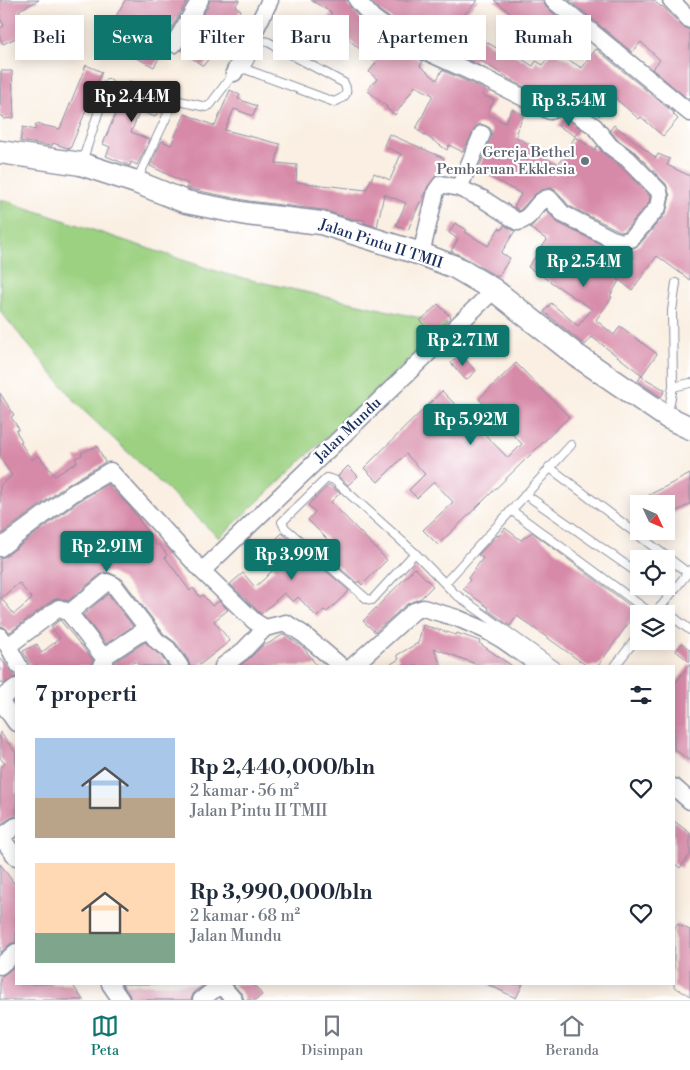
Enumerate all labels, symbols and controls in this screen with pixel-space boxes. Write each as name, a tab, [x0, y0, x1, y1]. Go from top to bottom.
chip: Beli	[15, 15, 84, 60]
chip: Sewa	[94, 15, 171, 60]
chip: Filter	[181, 15, 263, 60]
chip: Baru	[273, 15, 349, 60]
chip: Apartemen	[359, 15, 486, 60]
chip: Rumah	[496, 15, 591, 60]
pin: Rp 2.44M	[80, 80, 184, 123]
pin: Rp 3.54M	[517, 84, 621, 127]
text: Rp 2.44M	[94, 87, 170, 107]
text: Rp 3.54M	[532, 91, 606, 111]
place label: Gereja Bethel Pembaruan Ekklesia	[437, 143, 576, 179]
marker: Gereja Bethel Pembaruan Ekklesia	[579, 155, 591, 167]
street label: Jalan Pintu II TMII	[316, 215, 445, 273]
pin: Rp 2.54M	[532, 246, 636, 288]
text: Rp 2.54M	[547, 252, 621, 272]
pin: Rp 2.71M	[411, 324, 515, 367]
text: Rp 2.71M	[427, 331, 499, 351]
street label: Jalan Mundu	[310, 393, 386, 467]
pin: Rp 5.92M	[419, 404, 523, 446]
text: Rp 5.92M	[434, 410, 508, 430]
north arrow	[630, 495, 675, 540]
map controls	[630, 495, 675, 650]
pin: Rp 2.91M	[55, 530, 159, 573]
text: Rp 2.91M	[72, 537, 142, 557]
pin: Rp 3.99M	[240, 538, 344, 581]
text: Rp 3.99M	[255, 545, 329, 565]
button: locate	[630, 550, 675, 595]
button: layers	[630, 605, 675, 650]
icon: filters	[627, 681, 655, 709]
text: 7 properti	[35, 682, 137, 708]
text: Rp 2,440,000/bln	[190, 755, 375, 781]
icon: home	[75, 758, 135, 818]
icon: heart	[627, 774, 655, 802]
text: 2 kamar · 56 m²	[190, 781, 299, 801]
text: Jalan Pintu II TMII	[190, 801, 327, 821]
text: Rp 3,990,000/bln	[190, 880, 372, 906]
icon: home	[75, 883, 135, 943]
icon: heart	[627, 899, 655, 927]
text: 2 kamar · 68 m²	[190, 906, 300, 926]
text: Jalan Mundu	[190, 926, 282, 946]
tab: Peta	[91, 1012, 119, 1060]
tab: Disimpan	[301, 1012, 363, 1060]
tab: Beranda	[546, 1012, 599, 1060]

